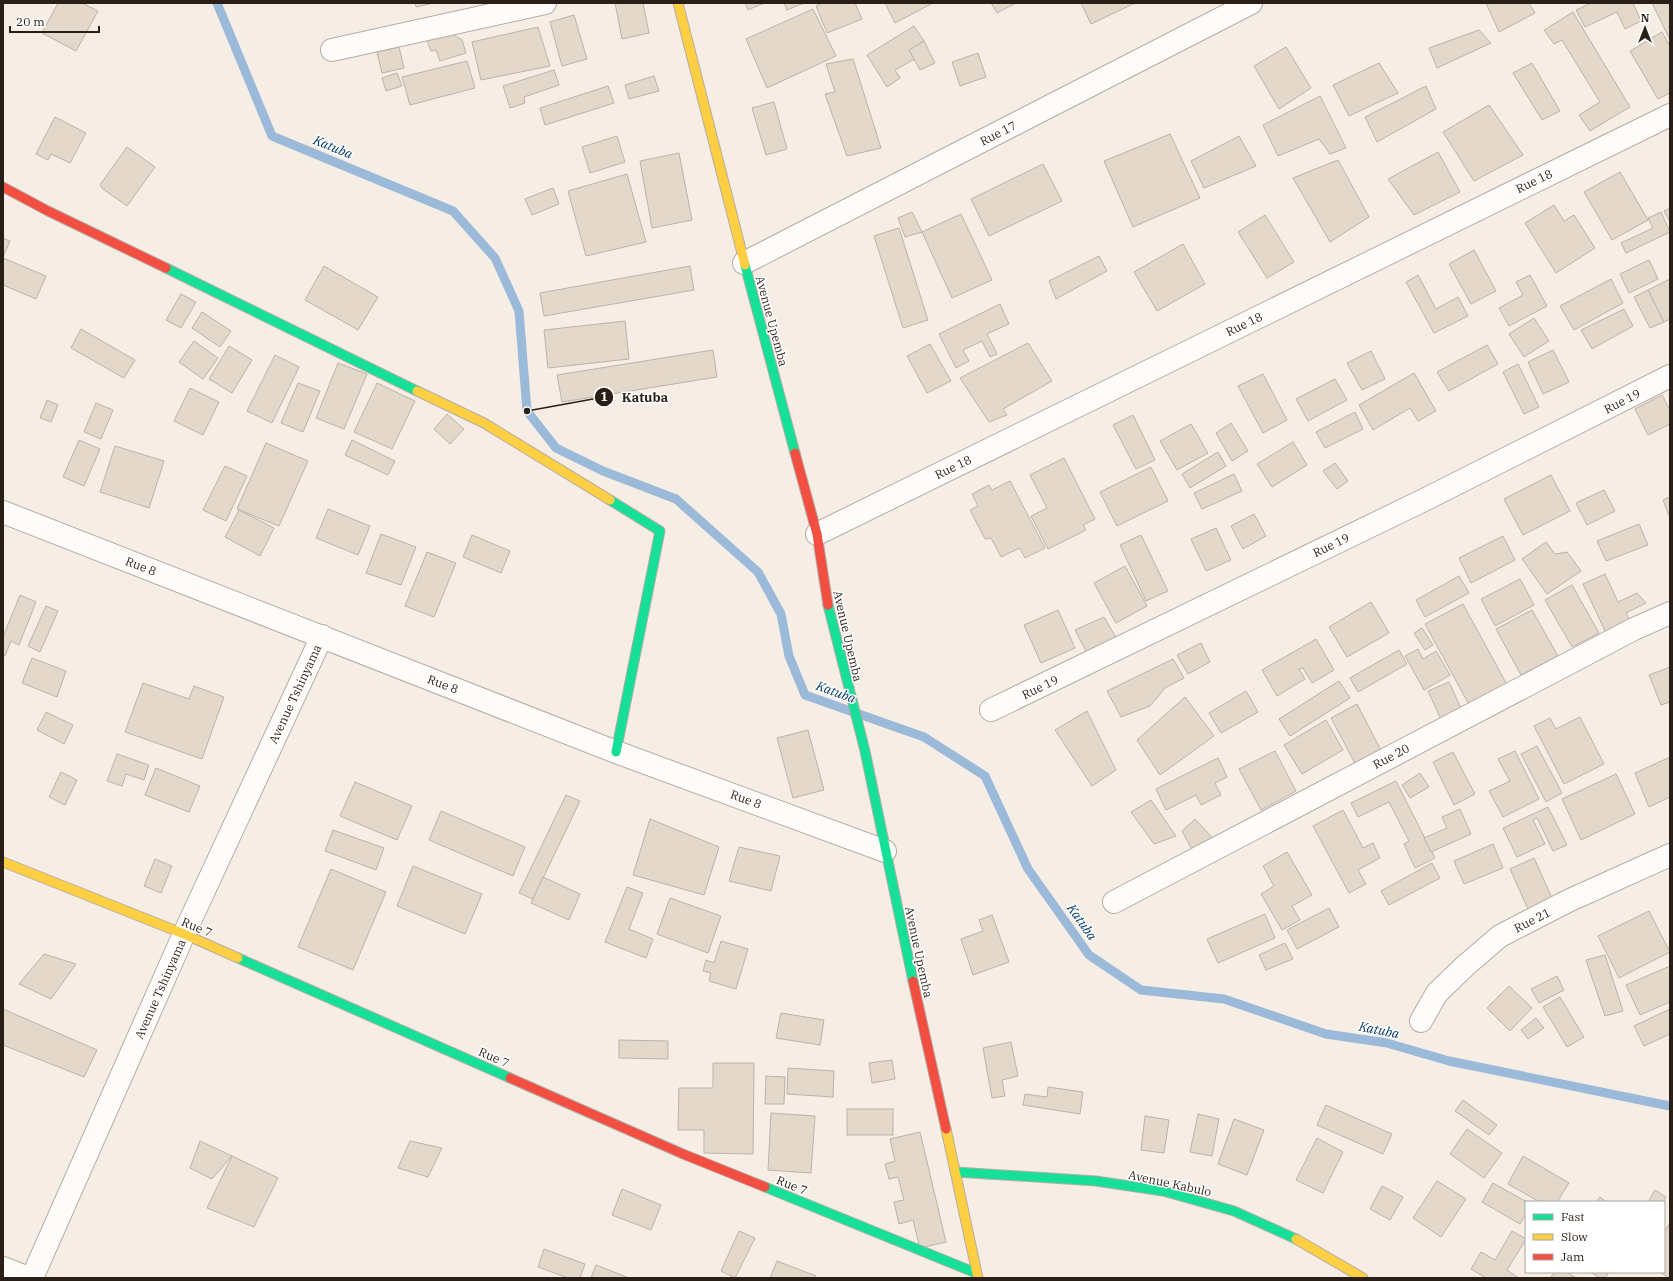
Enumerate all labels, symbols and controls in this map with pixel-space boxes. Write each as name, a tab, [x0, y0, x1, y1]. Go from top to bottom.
scale bar	[10, 8, 99, 34]
north arrow	[1625, 8, 1665, 48]
text: N	[1641, 11, 1650, 25]
text: 20 m	[16, 14, 45, 29]
street label: Rue 17	[977, 117, 1019, 149]
water label: Katuba	[310, 131, 355, 163]
street label: Rue 18	[1513, 166, 1555, 196]
street label: Avenue Upemba	[753, 274, 791, 368]
street label: Rue 18	[1223, 309, 1265, 339]
callout: Katuba	[594, 385, 676, 410]
street label: Rue 19	[1601, 385, 1643, 417]
text: 1	[600, 389, 608, 404]
text: Katuba	[622, 389, 669, 406]
street label: Rue 18	[932, 452, 974, 482]
street label: Rue 19	[1310, 530, 1352, 560]
street label: Rue 8	[123, 553, 159, 579]
street label: Avenue Upemba	[830, 589, 866, 683]
street label: Avenue Tshinyama	[265, 642, 325, 746]
street label: Rue 8	[425, 671, 461, 697]
street label: Rue 19	[1019, 672, 1061, 702]
water label: Katuba	[813, 677, 858, 707]
street label: Rue 20	[1370, 740, 1412, 772]
street label: Rue 8	[728, 787, 764, 811]
water label: Katuba	[1063, 900, 1101, 944]
street label: Rue 21	[1511, 904, 1553, 936]
street label: Avenue Upemba	[902, 905, 936, 999]
street label: Rue 7	[179, 914, 215, 940]
street label: Avenue Tshinyama	[131, 936, 189, 1041]
water label: Katuba	[1356, 1018, 1401, 1042]
street label: Rue 7	[476, 1044, 512, 1070]
street label: Avenue Kabulo	[1127, 1167, 1213, 1199]
street label: Rue 7	[774, 1172, 810, 1198]
legend	[1525, 1201, 1665, 1273]
text: Fast	[1561, 1209, 1585, 1224]
text: Slow	[1561, 1229, 1588, 1244]
text: Jam	[1561, 1249, 1585, 1264]

